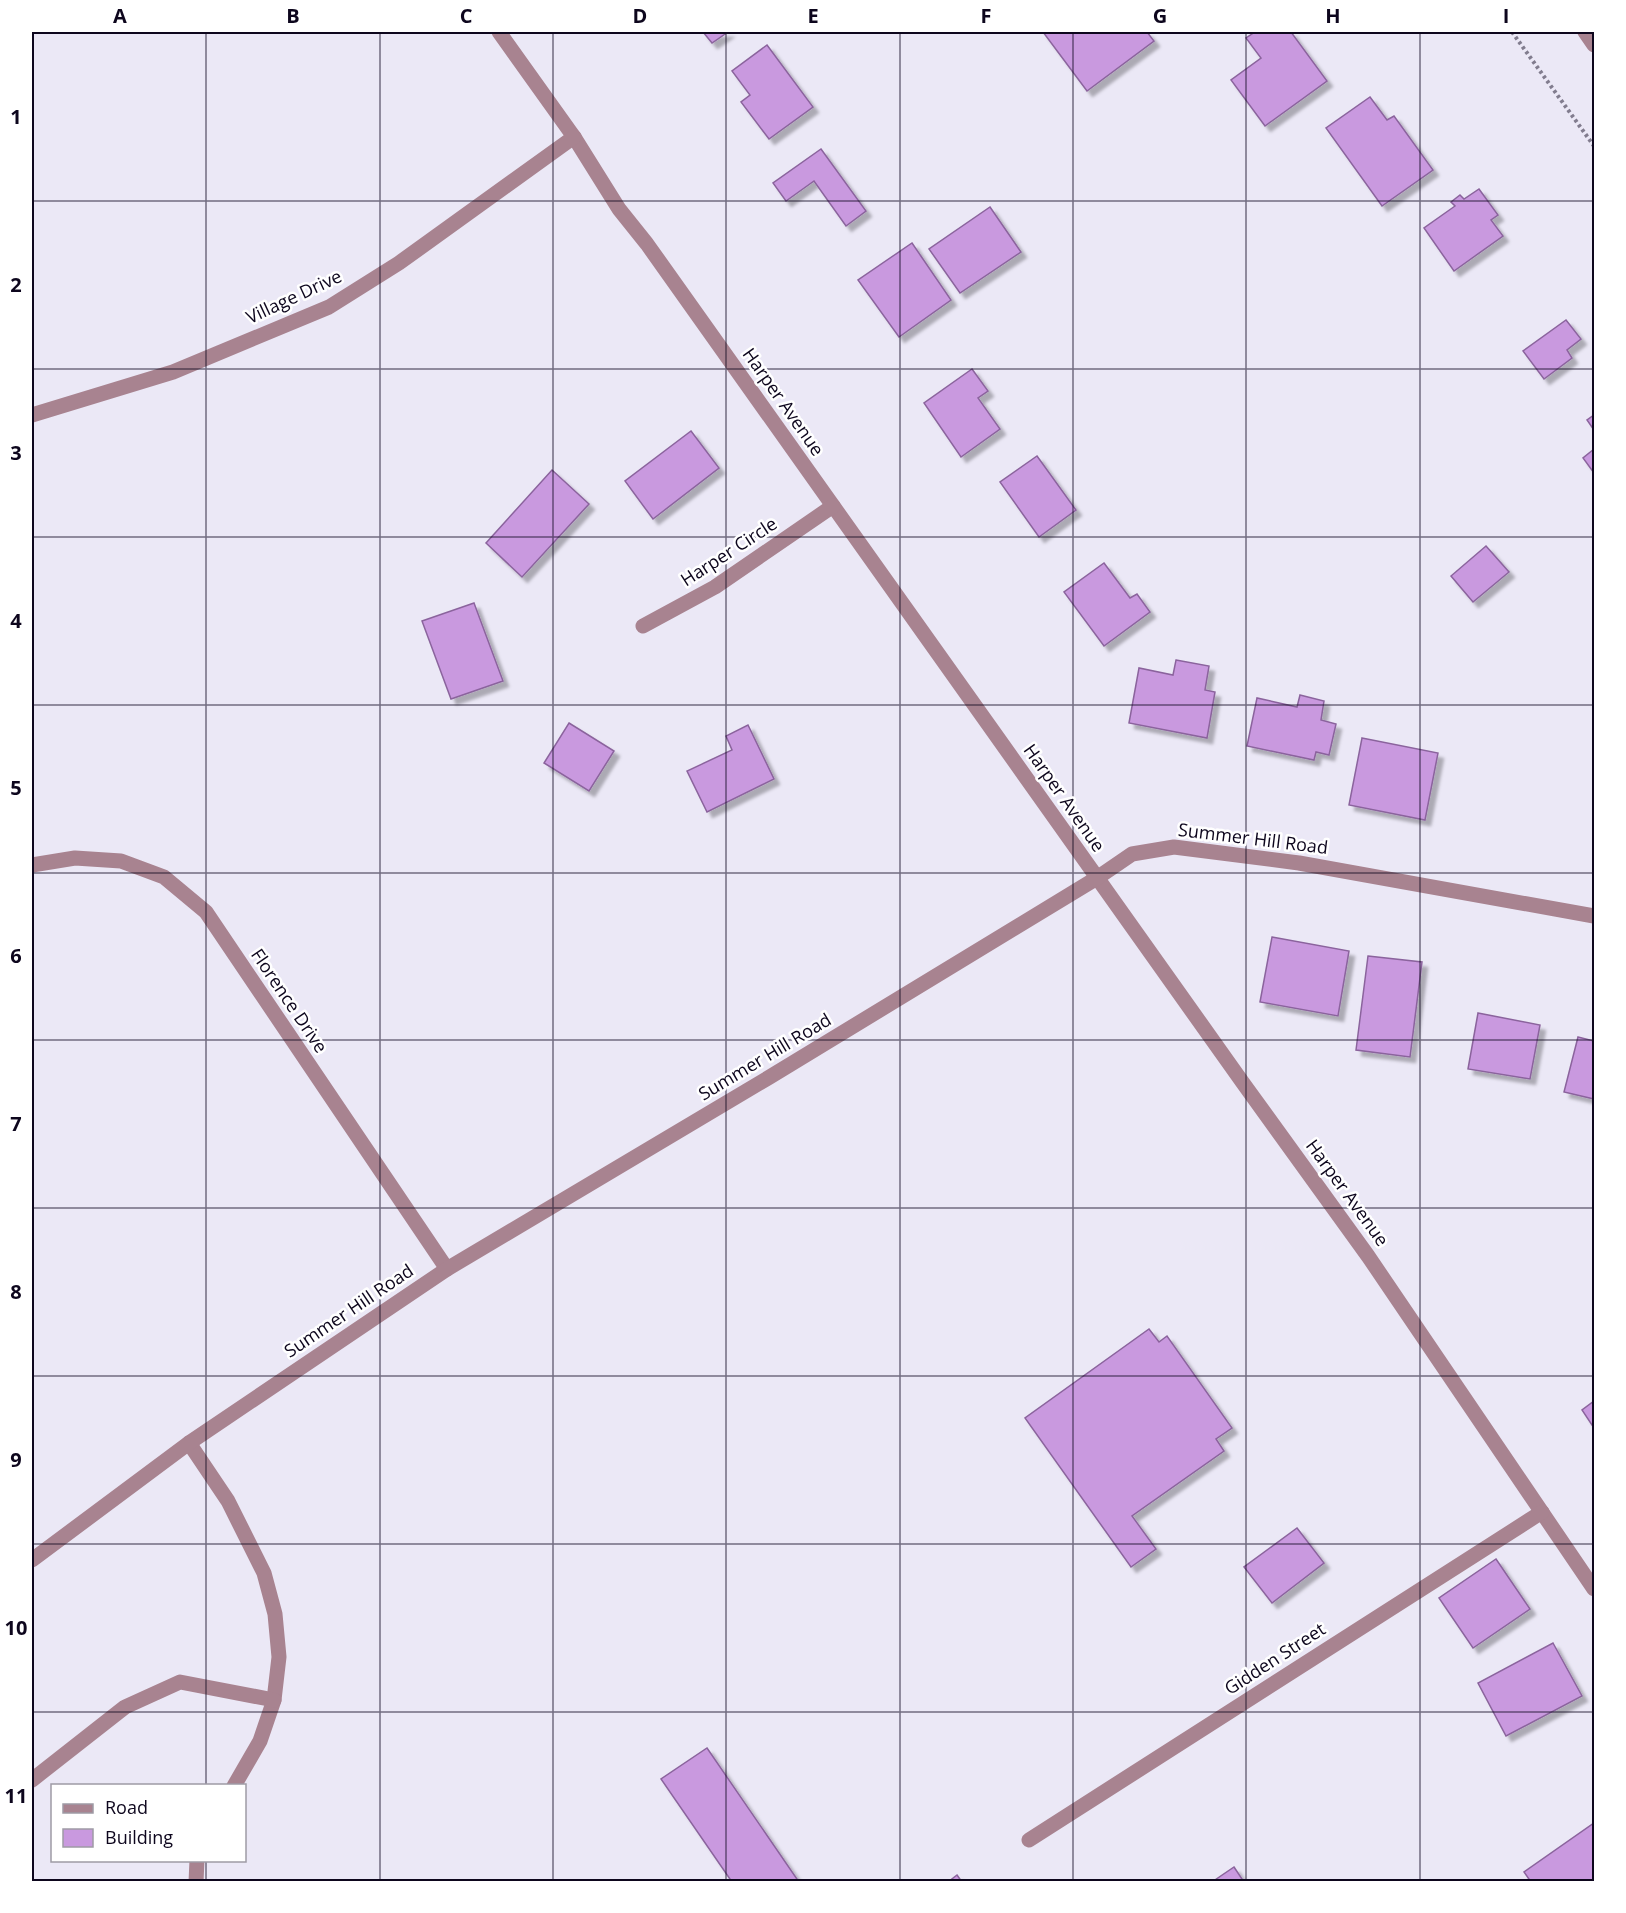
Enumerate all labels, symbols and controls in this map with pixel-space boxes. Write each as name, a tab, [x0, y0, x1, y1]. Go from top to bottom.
text: A	[113, 2, 127, 29]
text: B	[286, 2, 300, 29]
text: C	[460, 2, 473, 29]
text: D	[633, 2, 647, 29]
text: E	[807, 2, 819, 29]
text: F	[981, 2, 991, 29]
text: G	[1153, 2, 1167, 29]
text: H	[1325, 2, 1341, 29]
text: I	[1503, 2, 1509, 29]
text: 1	[10, 103, 22, 130]
street label: Village Drive	[242, 263, 345, 329]
text: 2	[10, 271, 22, 298]
street label: Harper Avenue	[738, 343, 830, 460]
text: 3	[10, 439, 22, 466]
street label: Harper Circle	[676, 511, 781, 591]
text: 4	[10, 607, 22, 634]
street label: Harper Avenue	[1019, 739, 1111, 856]
text: 5	[10, 774, 22, 801]
street label: Summer Hill Road	[1177, 817, 1329, 859]
text: 6	[10, 942, 22, 969]
street label: Florence Drive	[246, 944, 334, 1057]
street label: Summer Hill Road	[694, 1007, 835, 1105]
text: 7	[10, 1110, 22, 1137]
street label: Harper Avenue	[1301, 1134, 1395, 1251]
street label: Summer Hill Road	[279, 1258, 418, 1362]
text: 8	[10, 1278, 22, 1305]
text: 9	[10, 1446, 22, 1473]
text: 10	[5, 1614, 27, 1641]
street label: Gidden Street	[1219, 1617, 1330, 1700]
text: 11	[5, 1782, 27, 1809]
legend	[51, 1784, 246, 1862]
text: Road	[105, 1795, 148, 1819]
text: Building	[105, 1825, 173, 1849]

